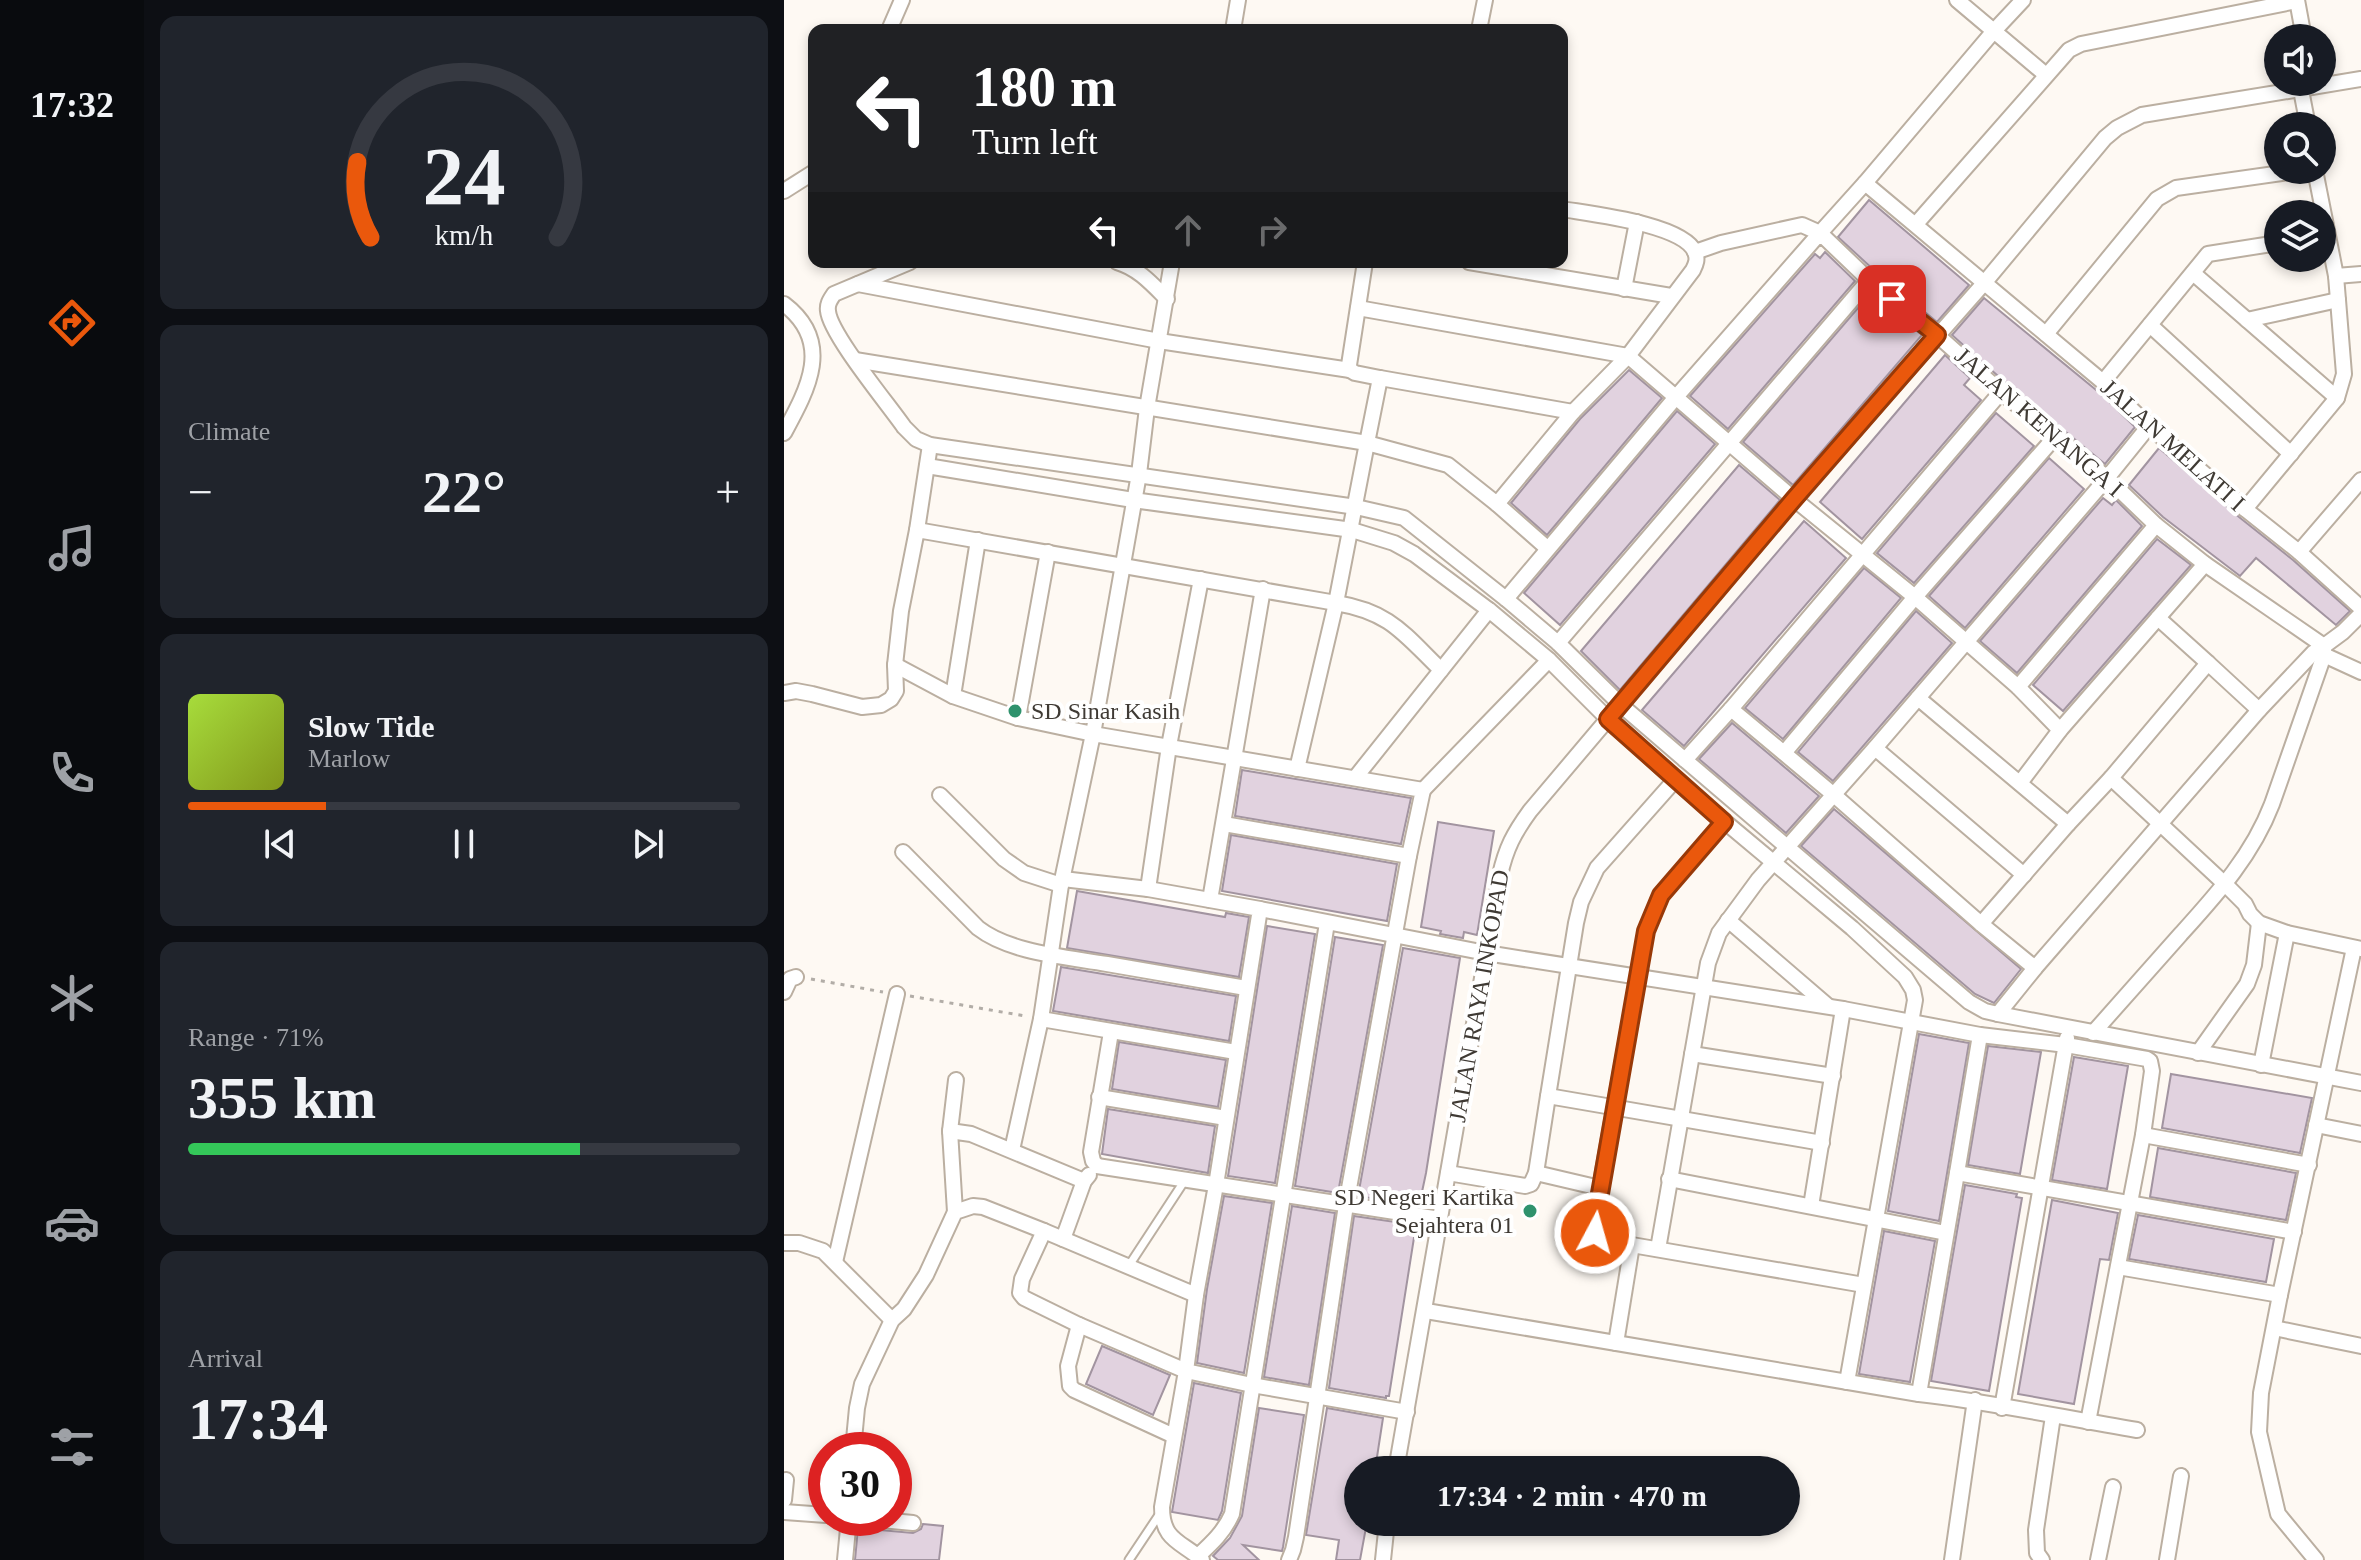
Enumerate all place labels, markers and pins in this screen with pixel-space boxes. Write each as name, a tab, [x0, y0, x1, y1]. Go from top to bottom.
pin	[1858, 265, 1926, 333]
place label: SD Sinar Kasih	[1031, 698, 1180, 724]
marker: SD Sinar Kasih	[1006, 702, 1024, 720]
place label: SD Negeri Kartika Sejahtera 01	[1334, 1184, 1514, 1238]
marker: SD Negeri Kartika Sejahtera 01	[1521, 1202, 1539, 1220]

